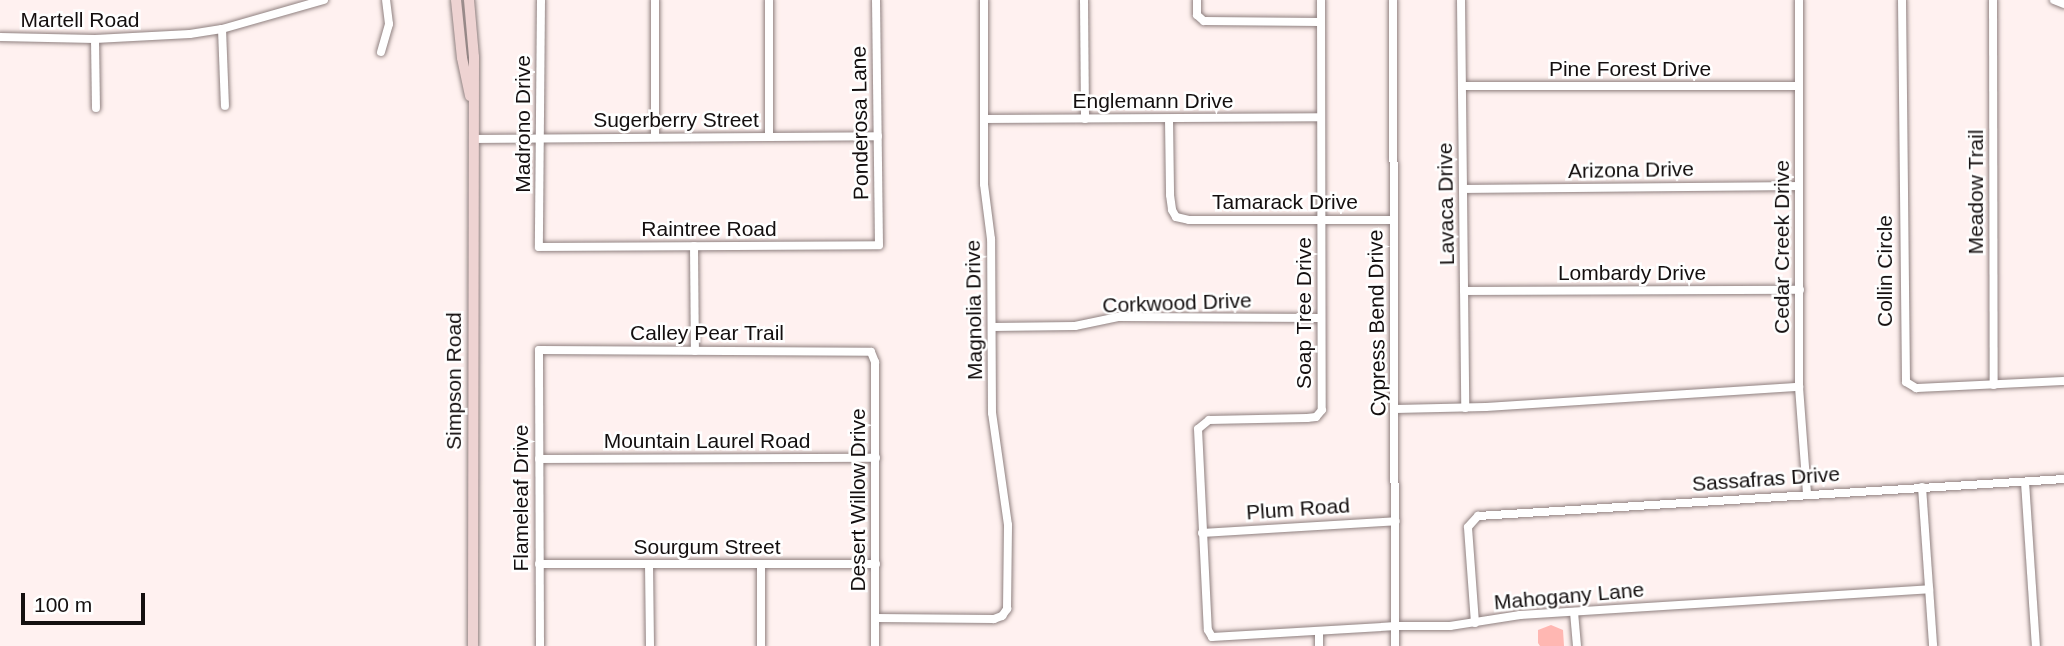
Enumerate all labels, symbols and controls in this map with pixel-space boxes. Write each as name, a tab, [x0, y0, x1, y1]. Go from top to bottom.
street label: Martell Road	[20, 7, 140, 33]
street label: Ponderosa Lane	[846, 46, 874, 200]
street label: Madrono Drive	[510, 55, 536, 193]
street label: Pine Forest Drive	[1549, 56, 1711, 82]
street label: Englemann Drive	[1072, 88, 1234, 114]
street label: Sugerberry Street	[593, 107, 759, 133]
street label: Meadow Trail	[1963, 129, 1989, 255]
street label: Lavaca Drive	[1432, 143, 1460, 265]
street label: Arizona Drive	[1568, 156, 1694, 184]
street label: Cedar Creek Drive	[1769, 160, 1795, 334]
street label: Tamarack Drive	[1212, 189, 1358, 215]
street label: Collin Circle	[1872, 215, 1898, 327]
street label: Raintree Road	[641, 216, 777, 242]
street label: Cypress Bend Drive	[1363, 229, 1391, 417]
street label: Soap Tree Drive	[1291, 237, 1317, 389]
street label: Magnolia Drive	[960, 240, 988, 380]
street label: Lombardy Drive	[1558, 260, 1706, 286]
street label: Corkwood Drive	[1102, 288, 1252, 318]
street label: Simpson Road	[441, 312, 467, 450]
street label: Calley Pear Trail	[630, 320, 784, 346]
street label: Desert Willow Drive	[845, 408, 871, 592]
street label: Flameleaf Drive	[508, 424, 534, 572]
street label: Mountain Laurel Road	[604, 428, 810, 454]
street label: Sassafras Drive	[1691, 461, 1841, 497]
street label: Plum Road	[1245, 493, 1351, 525]
street label: Sourgum Street	[633, 534, 781, 560]
street label: Mahogany Lane	[1493, 577, 1645, 615]
scale bar	[24, 580, 149, 624]
text: 100 m	[34, 593, 92, 616]

